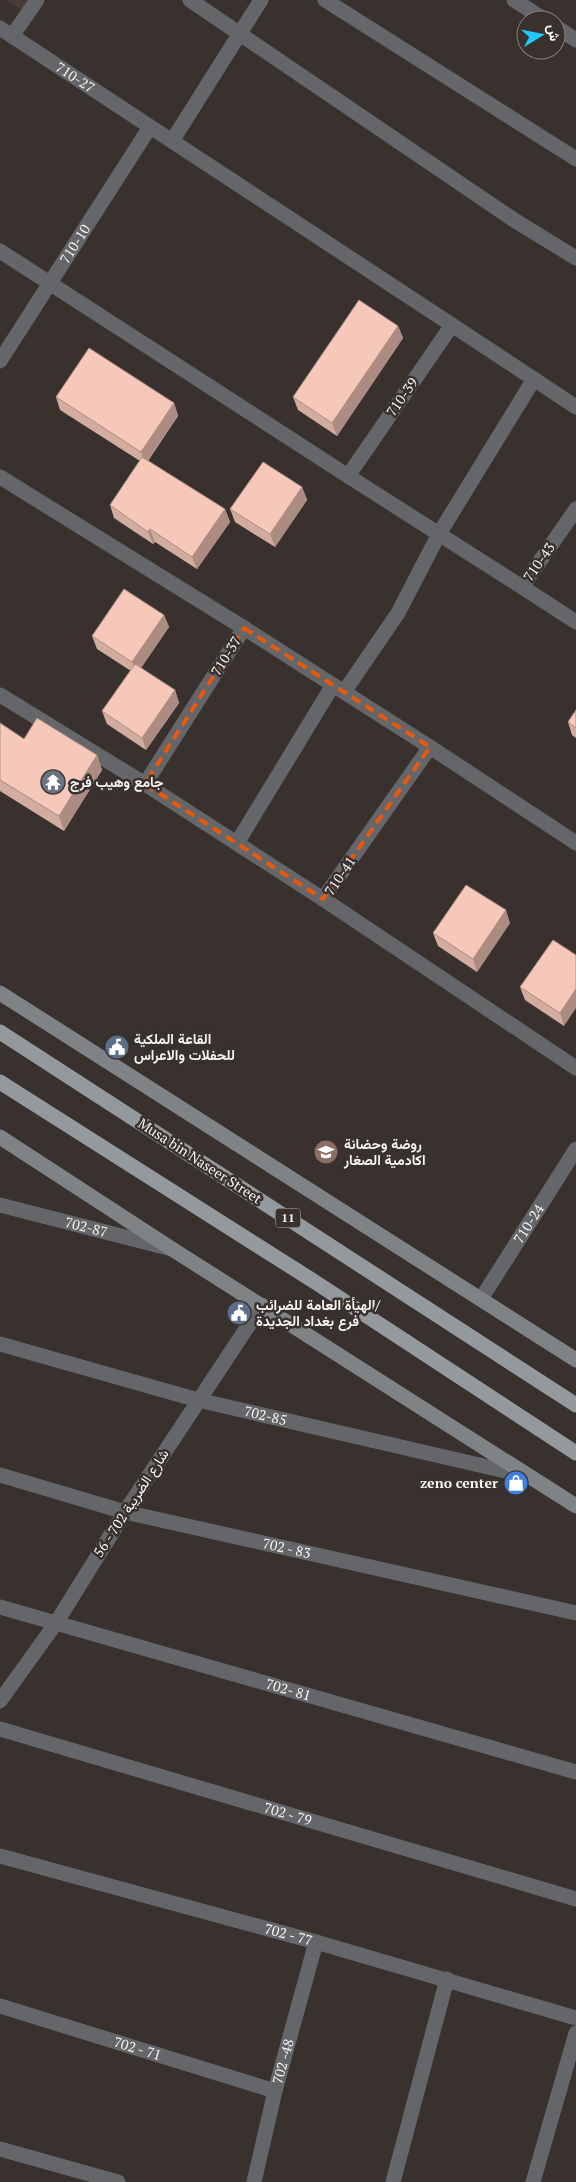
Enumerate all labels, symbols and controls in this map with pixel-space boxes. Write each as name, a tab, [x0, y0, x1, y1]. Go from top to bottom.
north arrow	[516, 10, 566, 60]
text: ش	[543, 23, 565, 43]
street label: 710-27	[52, 57, 99, 97]
street label: 710-10	[55, 220, 94, 267]
street label: 710-39	[381, 374, 422, 420]
street label: 710-43	[518, 539, 559, 585]
street label: 710-37	[206, 632, 245, 679]
temple icon: جامع وهيب فرج	[40, 769, 66, 795]
place label: جامع وهيب فرج	[70, 772, 164, 792]
street label: 710-41	[320, 852, 360, 899]
place label: القاعة الملكية للحفلات والاعراس	[134, 1029, 235, 1064]
public building icon: القاعة الملكية للحفلات والاعراس	[104, 1034, 130, 1060]
street label: Musa bin Naseer Street	[135, 1113, 266, 1208]
place label: روضة وحضانة اكادمية الصغار	[343, 1134, 426, 1169]
school or university icon: روضة وحضانة اكادمية الصغار	[313, 1139, 339, 1165]
street label: 710-24	[509, 1200, 548, 1247]
road number: 11	[276, 1208, 300, 1228]
street label: 702-87	[63, 1212, 110, 1241]
place label: الهيأة العامة للضرائب/ فرع بغداد الجديدة	[256, 1295, 381, 1331]
public building icon: الهيأة العامة للضرائب/ فرع بغداد الجديدة	[226, 1300, 252, 1326]
street label: 702-85	[242, 1401, 289, 1429]
street label: شارع الضريبة 702 - 56	[89, 1445, 174, 1561]
shop icon: zeno center	[503, 1470, 529, 1496]
place label: zeno center	[420, 1473, 498, 1492]
street label: 702 - 83	[261, 1533, 313, 1562]
street label: 702- 81	[264, 1674, 313, 1705]
street label: 702 - 79	[262, 1797, 314, 1829]
street label: 702 - 77	[263, 1918, 315, 1950]
street label: 702 - 71	[112, 2032, 164, 2064]
street label: 702 -48	[267, 2037, 298, 2086]

